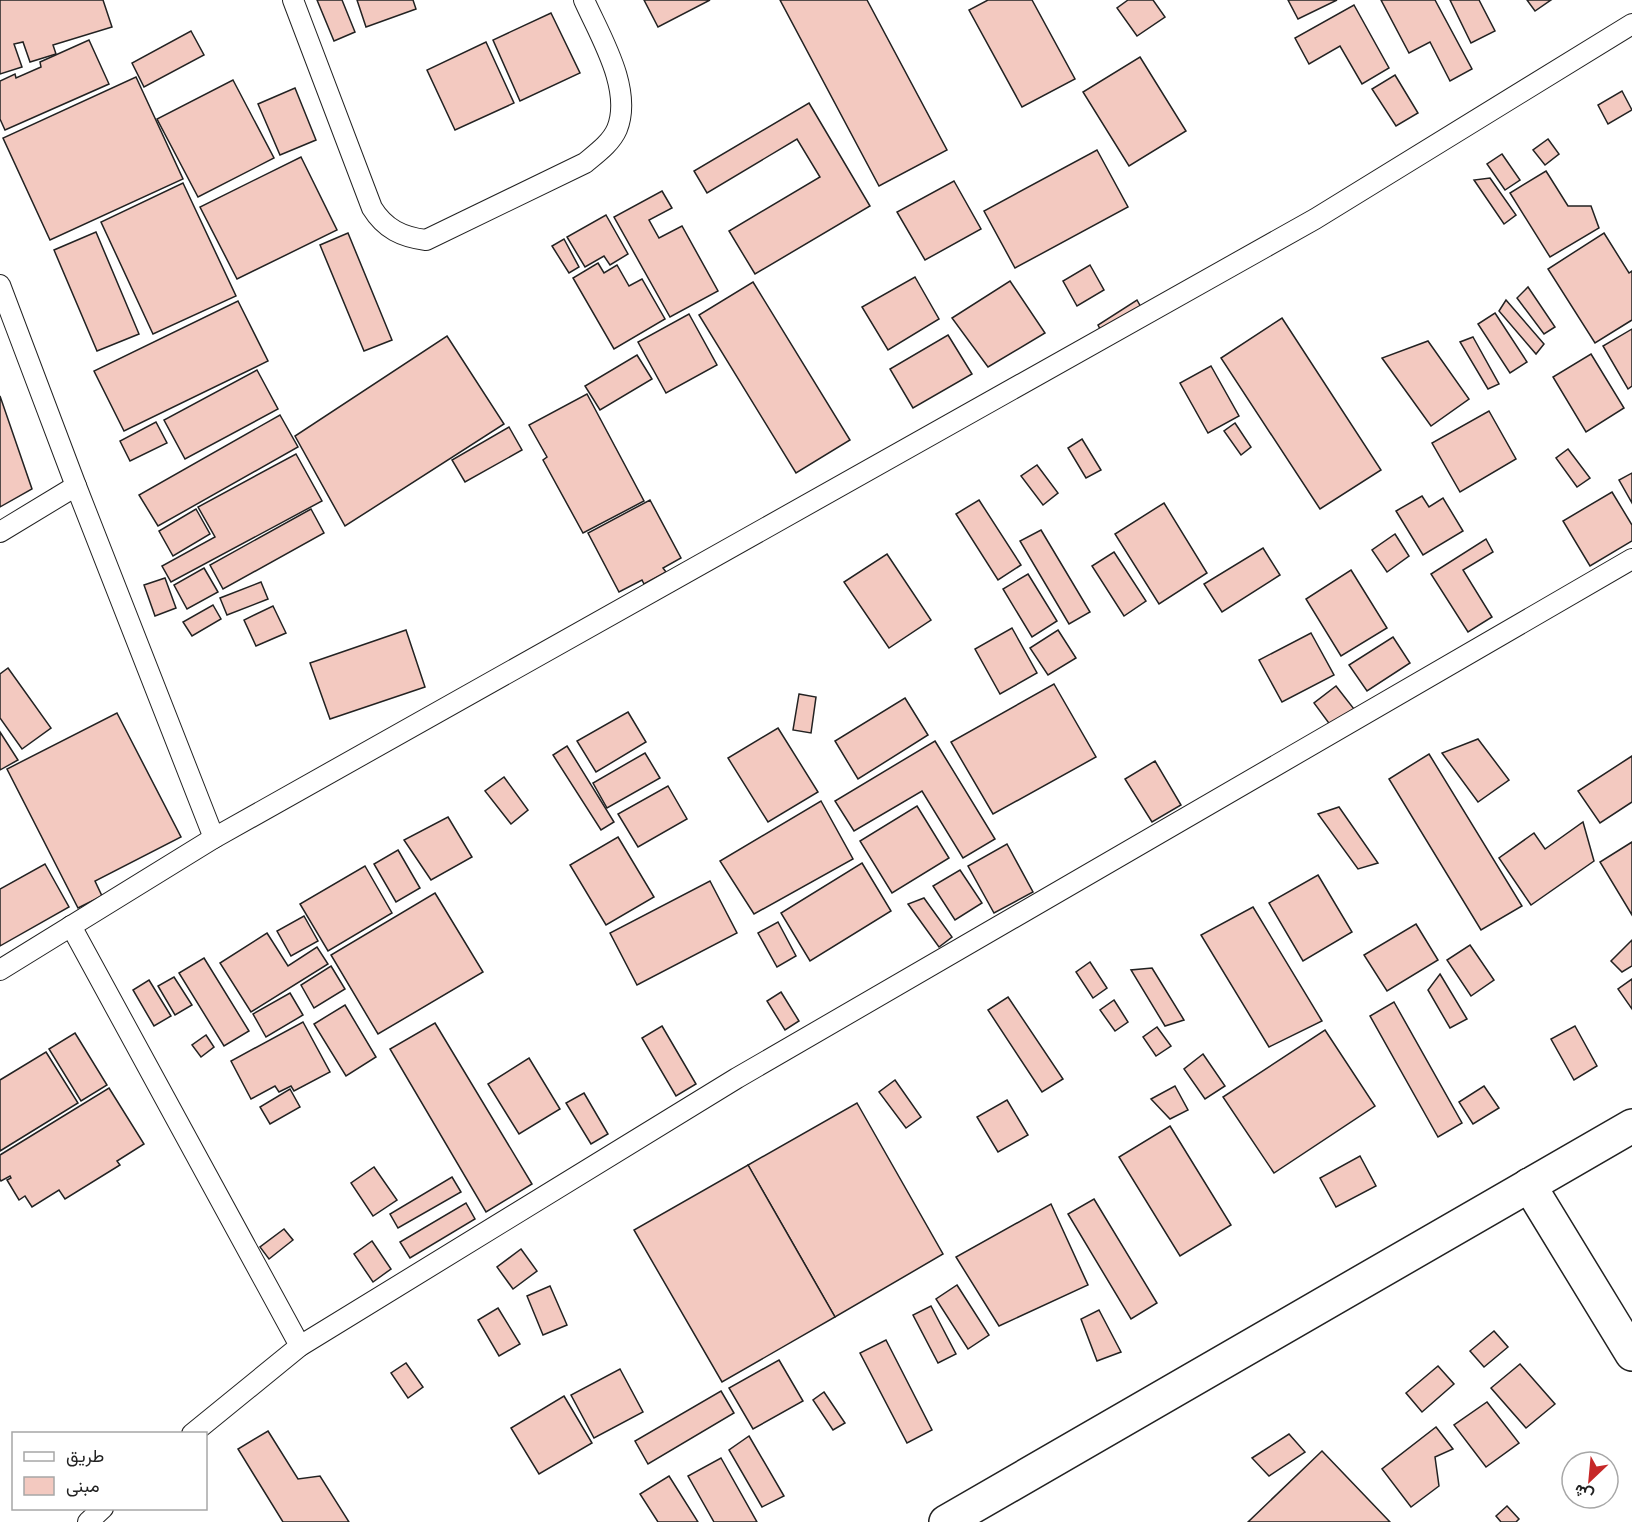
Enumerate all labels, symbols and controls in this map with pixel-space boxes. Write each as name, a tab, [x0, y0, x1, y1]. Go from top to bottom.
legend	[12, 1432, 207, 1510]
text: طريق	[66, 1443, 104, 1468]
north arrow	[1560, 1450, 1620, 1510]
text: مبنى	[66, 1473, 100, 1498]
text: ش	[1570, 1479, 1597, 1508]

